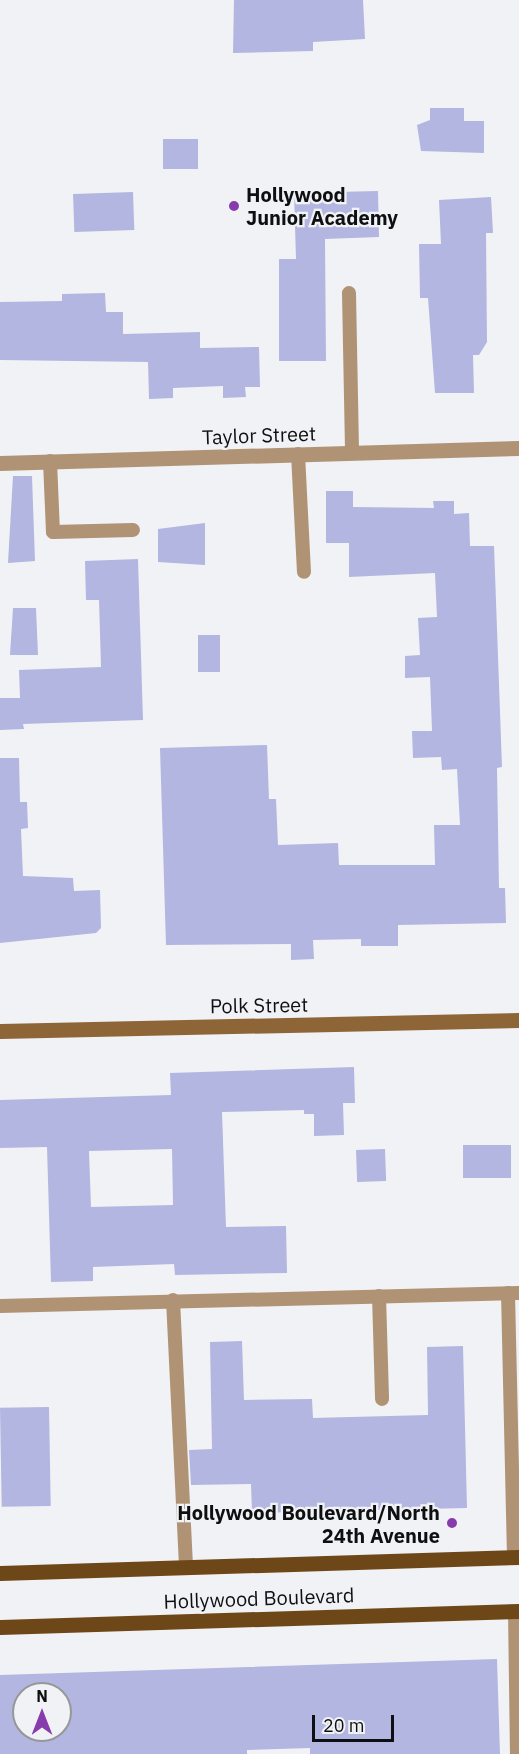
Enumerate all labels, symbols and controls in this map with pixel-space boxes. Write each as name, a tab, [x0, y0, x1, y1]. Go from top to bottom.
place label: Hollywood Junior Academy	[246, 183, 398, 230]
marker: Hollywood Junior Academy	[227, 199, 241, 213]
street label: Taylor Street	[202, 421, 316, 449]
street label: Polk Street	[210, 992, 308, 1018]
place label: Hollywood Boulevard/North 24th Avenue	[177, 1500, 440, 1547]
marker: Hollywood Boulevard/North 24th Avenue	[445, 1516, 459, 1530]
street label: Hollywood Boulevard	[163, 1583, 355, 1613]
north arrow	[12, 1682, 72, 1742]
text: N	[36, 1686, 48, 1706]
scale bar	[315, 1703, 398, 1741]
text: 20 m	[323, 1714, 365, 1737]

